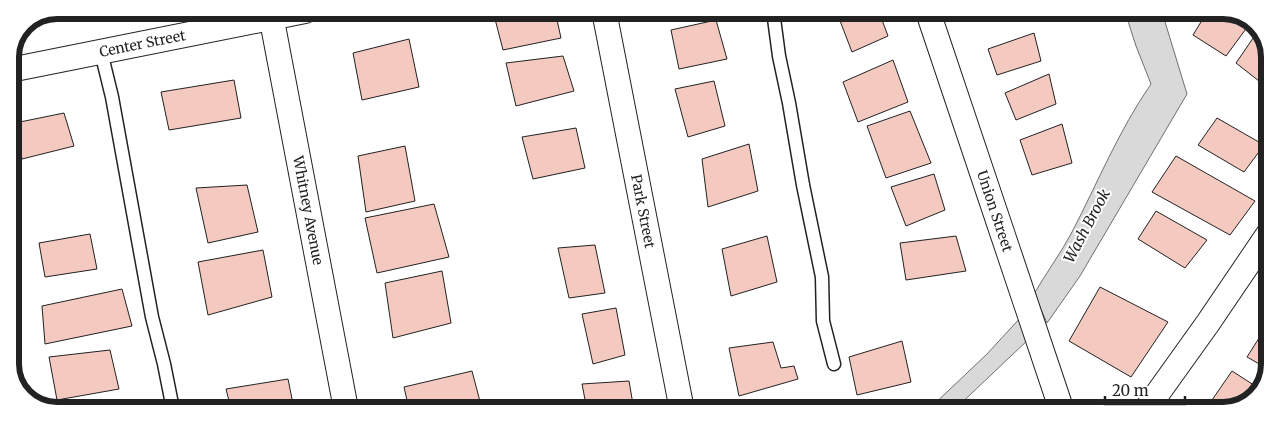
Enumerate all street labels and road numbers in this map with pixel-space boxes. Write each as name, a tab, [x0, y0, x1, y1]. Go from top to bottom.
street label: Center Street	[98, 26, 188, 61]
street label: Whitney Avenue	[289, 153, 327, 266]
street label: Union Street	[973, 168, 1017, 255]
street label: Park Street	[627, 173, 659, 250]

